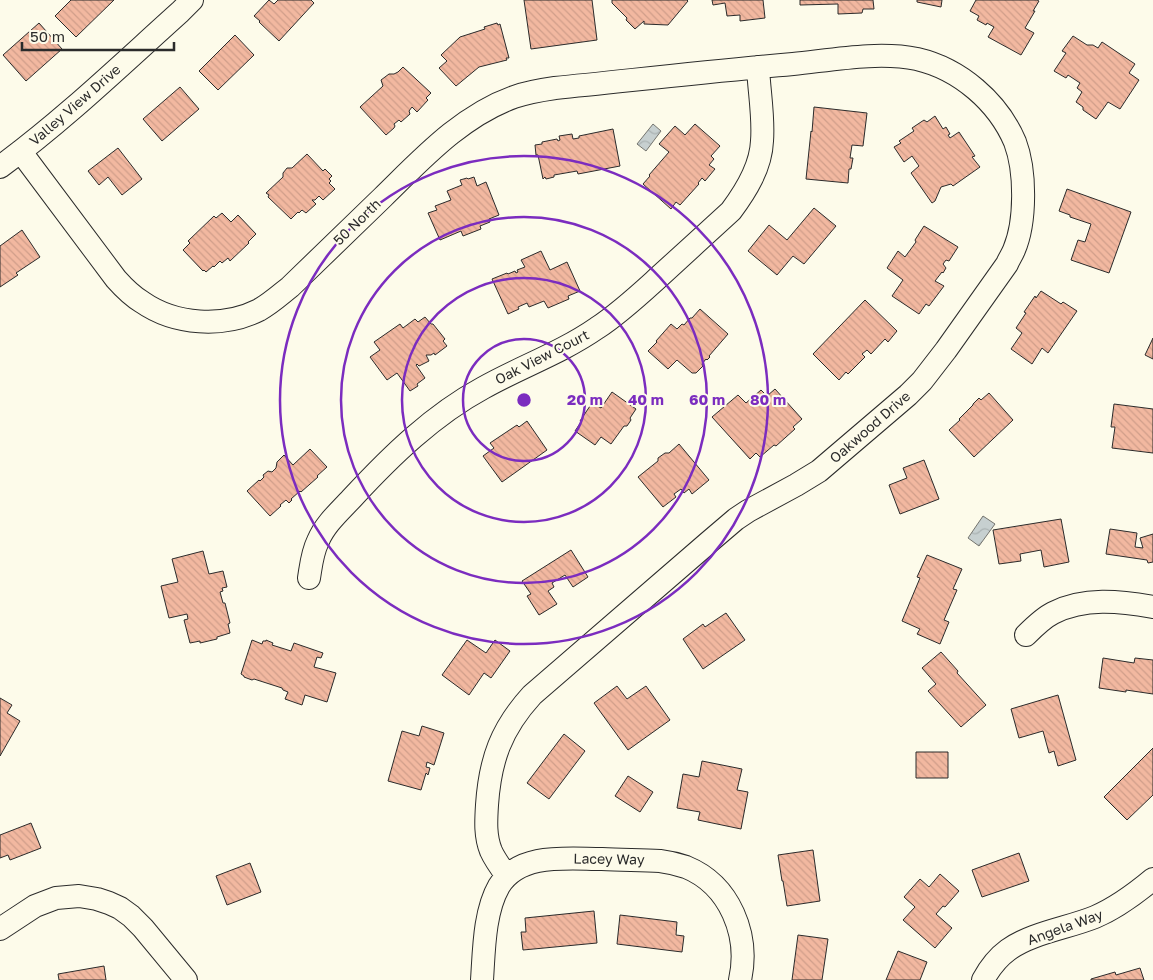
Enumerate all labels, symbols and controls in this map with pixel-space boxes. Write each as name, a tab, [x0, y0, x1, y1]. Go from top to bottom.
scale bar	[22, 20, 175, 52]
text: 50 m	[30, 27, 65, 45]
street label: Valley View Drive	[26, 60, 124, 149]
street label: 50 North	[329, 195, 384, 248]
street label: Oak View Court	[492, 326, 592, 388]
street label: Oakwood Drive	[826, 387, 913, 466]
text: 20 m	[567, 390, 603, 408]
text: 40 m	[628, 390, 664, 408]
text: 60 m	[689, 390, 725, 408]
text: 80 m	[750, 390, 786, 408]
centre of rings	[515, 391, 533, 409]
street label: Lacey Way	[573, 849, 645, 868]
street label: Angela Way	[1025, 905, 1105, 948]

